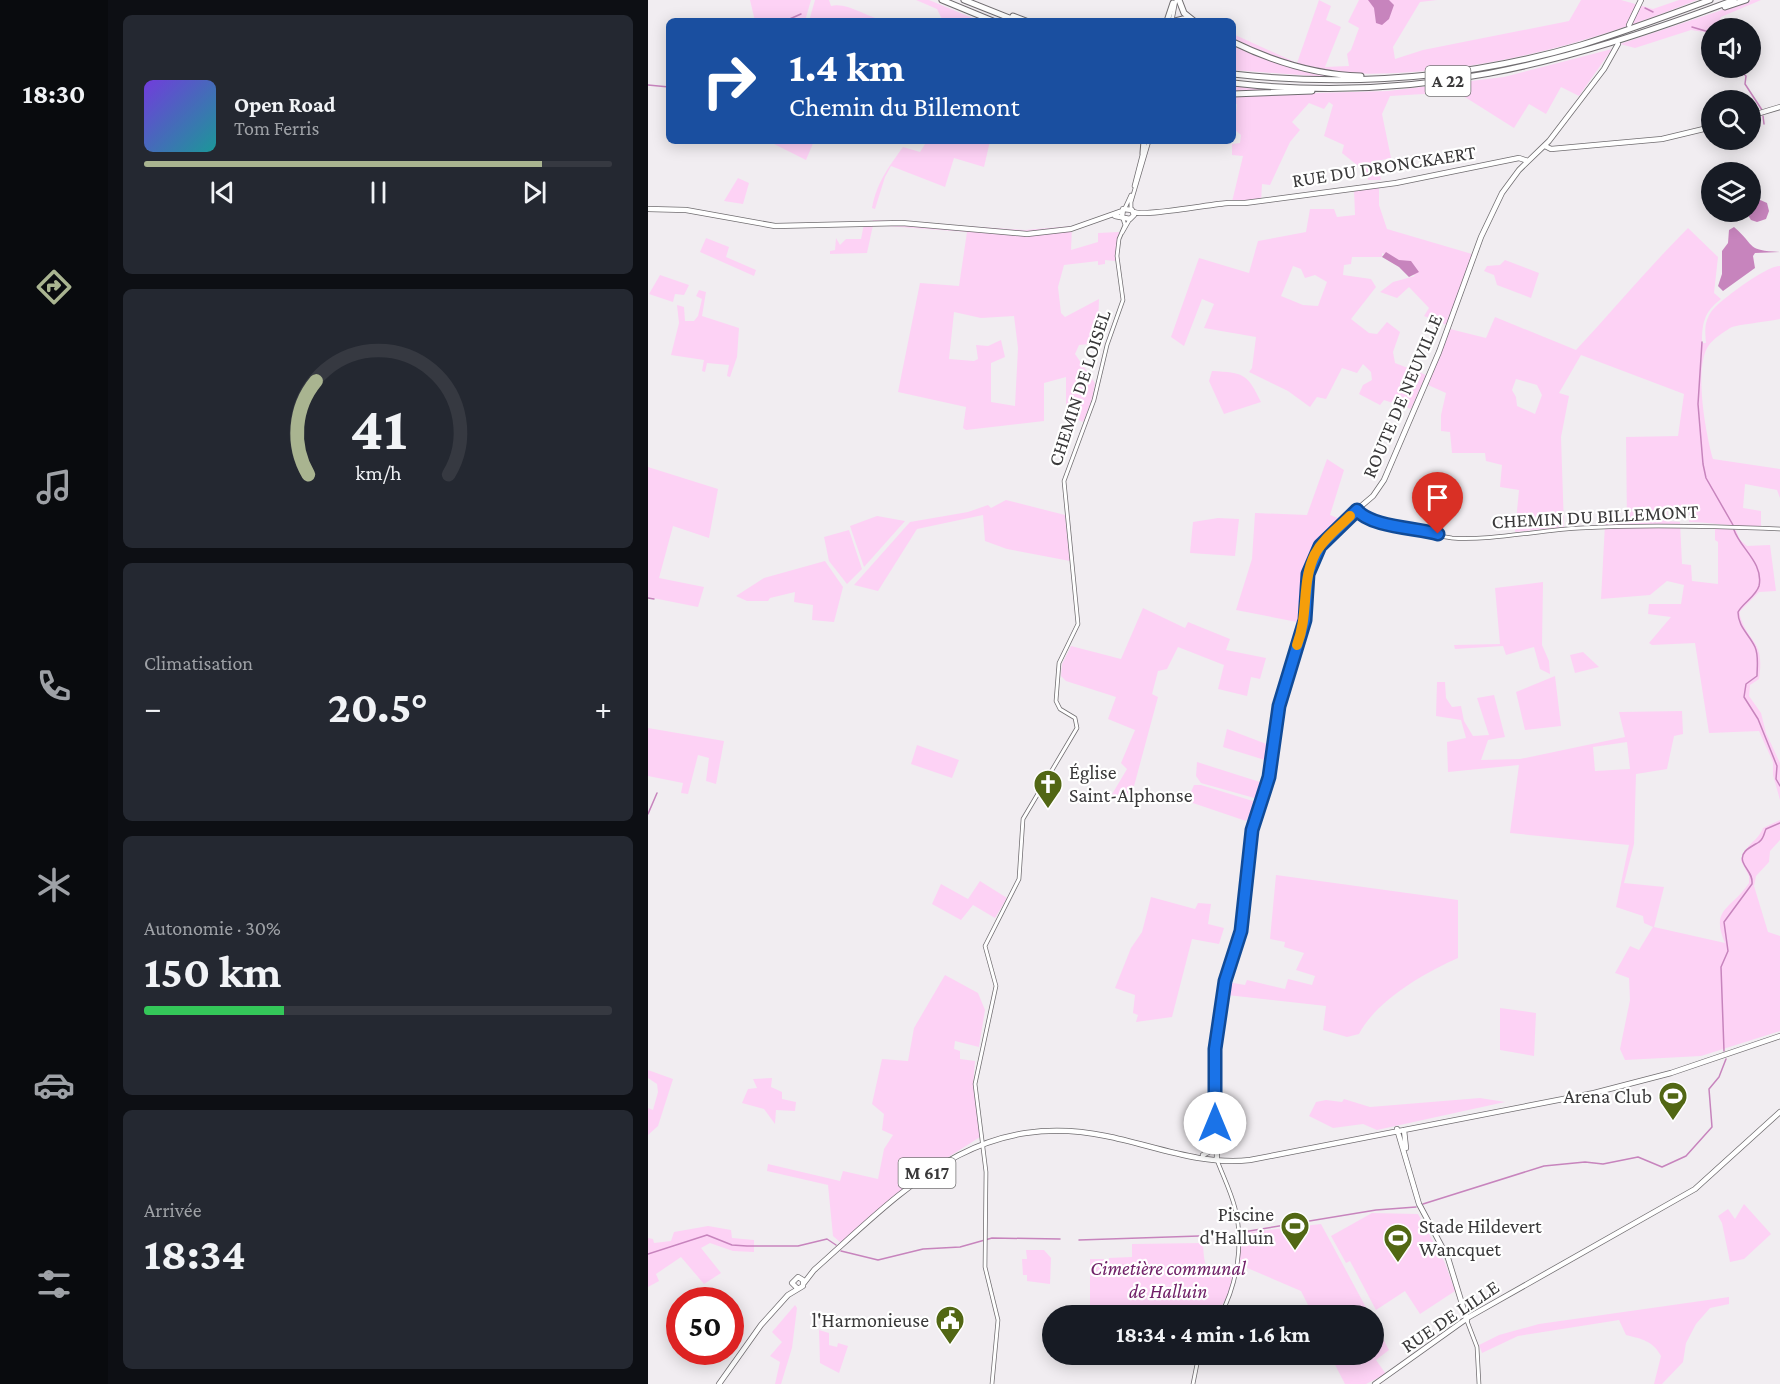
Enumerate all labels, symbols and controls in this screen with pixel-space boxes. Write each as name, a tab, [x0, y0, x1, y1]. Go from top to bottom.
map controls	[1701, 18, 1761, 222]
button: sound	[1701, 18, 1761, 78]
icon: right	[690, 42, 768, 120]
text: 1.4 km	[789, 43, 905, 90]
road number: A 22	[1426, 66, 1470, 96]
text: 18:30	[23, 79, 85, 109]
button: search	[1701, 90, 1761, 150]
text: Open Road	[234, 92, 336, 117]
text: Chemin du Billemont	[789, 92, 1020, 122]
text: Tom Ferris	[234, 117, 319, 139]
street label: RUE DU DRONCKAERT	[1291, 141, 1478, 191]
button: layers	[1701, 162, 1761, 222]
icon: previous	[206, 176, 239, 209]
icon: pause	[362, 176, 395, 209]
icon: next	[518, 176, 551, 209]
icon: directions	[33, 266, 75, 308]
street label: CHEMIN DE LOISEL	[1043, 307, 1115, 469]
street label: ROUTE DE NEUVILLE	[1358, 311, 1447, 481]
text: 41	[350, 393, 406, 462]
text: km/h	[355, 462, 402, 486]
icon: music	[33, 466, 75, 508]
pin	[1412, 472, 1463, 534]
icon: arrive	[1421, 481, 1454, 514]
street label: CHEMIN DU BILLEMONT	[1491, 500, 1699, 532]
text: Climatisation	[144, 652, 253, 674]
icon: phone	[33, 665, 75, 707]
text: 20.5°	[328, 682, 428, 732]
text: −	[144, 689, 161, 726]
text: +	[595, 689, 612, 726]
place label: Église Saint-Alphonse	[1069, 761, 1193, 807]
church icon: Église Saint-Alphonse	[1032, 768, 1064, 810]
icon: climate	[33, 864, 75, 906]
text: Autonomie · 30%	[144, 917, 281, 939]
text: 150 km	[144, 947, 281, 997]
icon: car	[33, 1064, 75, 1106]
sports icon: Arena Club	[1657, 1080, 1689, 1122]
place label: Arena Club	[1563, 1085, 1652, 1107]
position arrow	[1183, 1091, 1247, 1155]
road number: M 617	[898, 1158, 956, 1188]
text: Arrivée	[144, 1199, 201, 1221]
place label: Piscine d'Halluin	[1199, 1203, 1274, 1248]
sports icon: Piscine d'Halluin	[1279, 1210, 1311, 1252]
place label: Stade Hildevert Wancquet	[1419, 1215, 1542, 1261]
sports icon: Stade Hildevert Wancquet	[1382, 1222, 1414, 1264]
text: 18:34	[144, 1229, 246, 1279]
park label: Cimetière communal de Halluin	[1090, 1257, 1247, 1302]
icon: filters	[33, 1263, 75, 1305]
street label: RUE DE LILLE	[1397, 1275, 1503, 1357]
speed limit sign: 50	[666, 1287, 744, 1365]
public building icon: l'Harmonieuse	[934, 1304, 966, 1346]
place label: l'Harmonieuse	[812, 1309, 929, 1331]
text: 18:34 · 4 min · 1.6 km	[1116, 1322, 1310, 1347]

